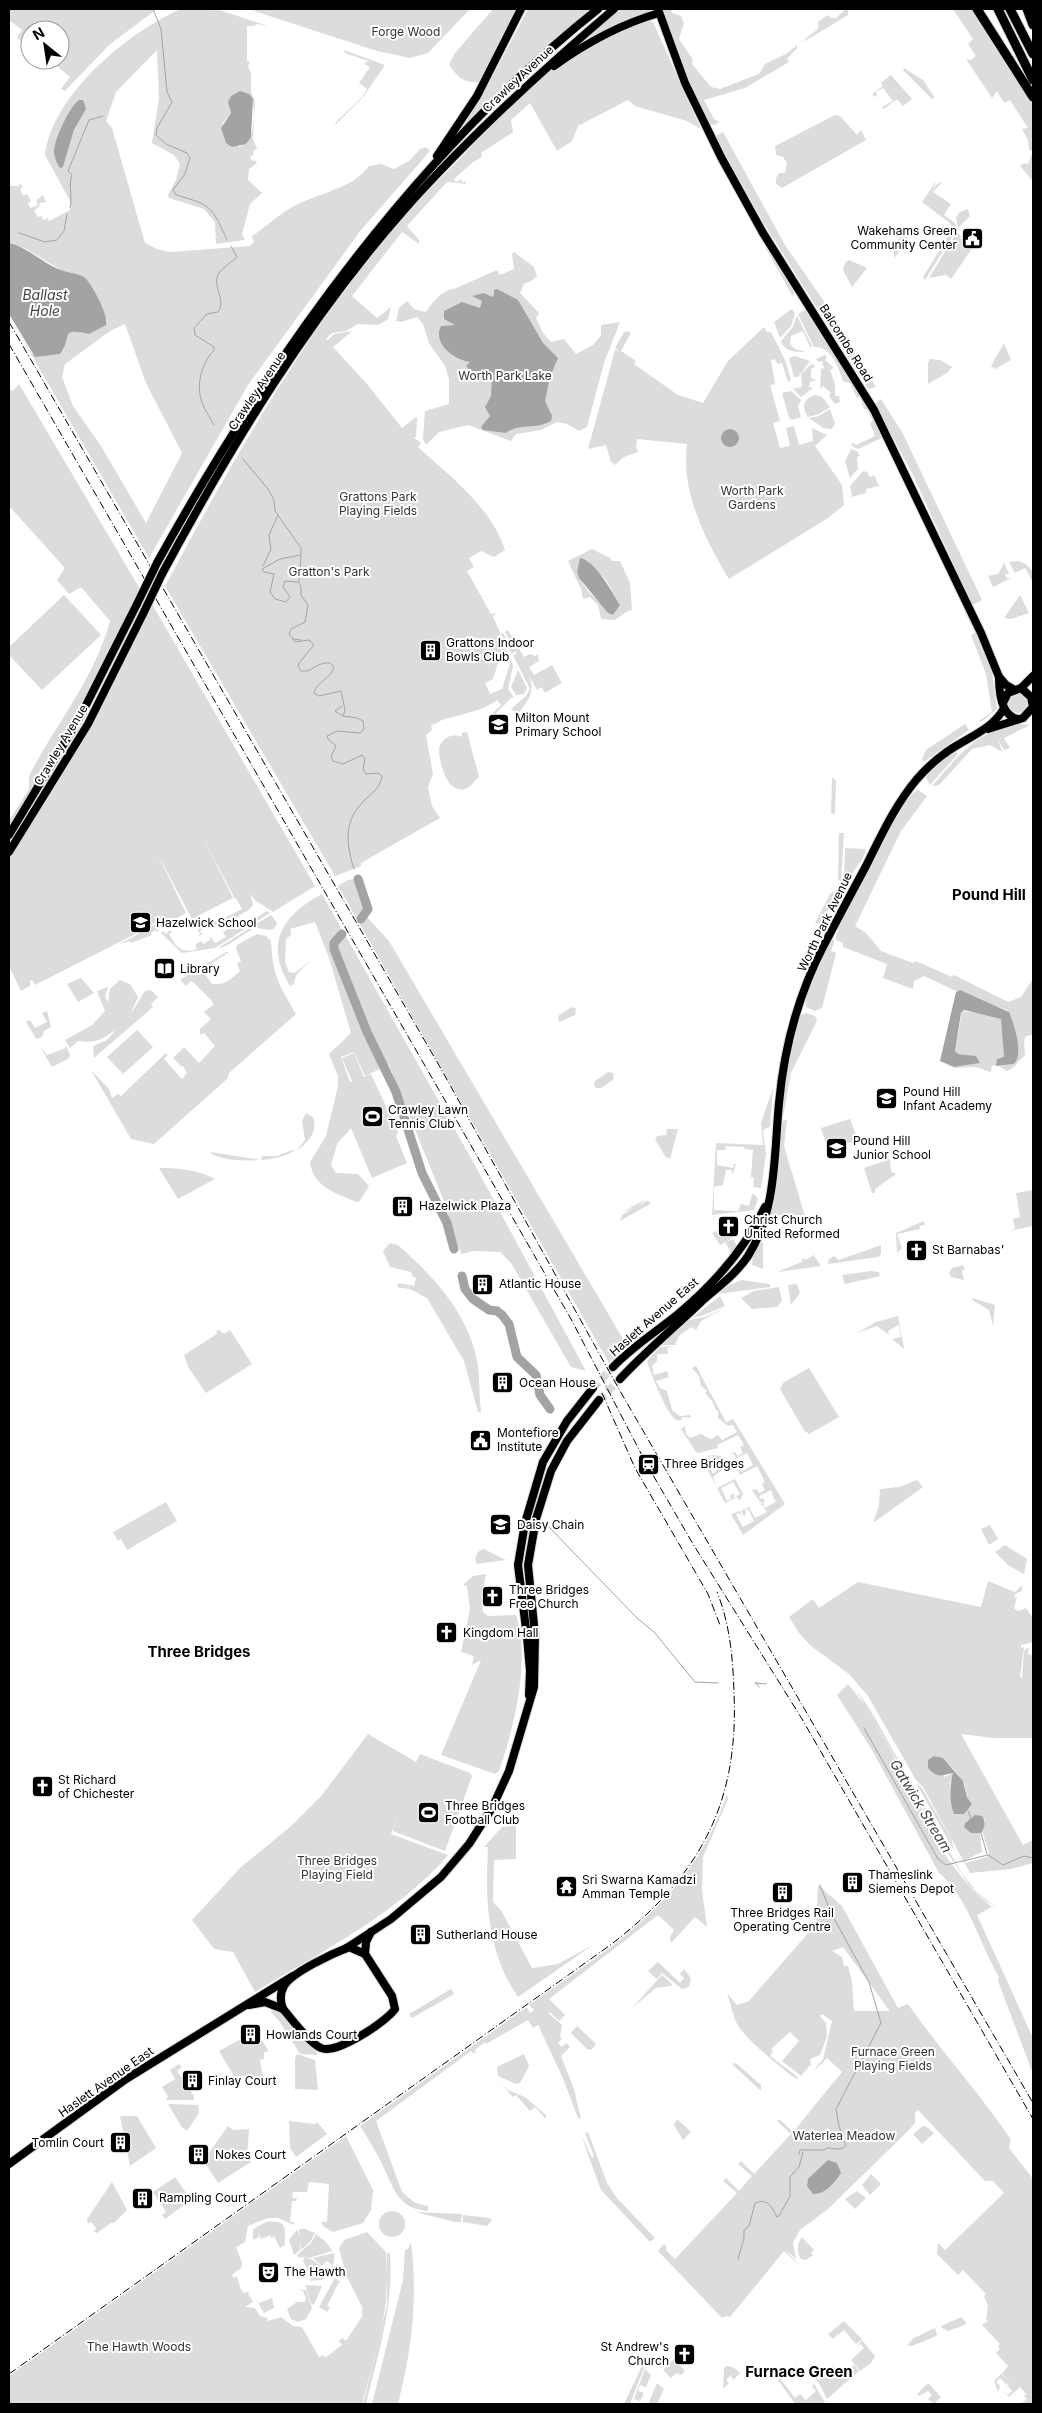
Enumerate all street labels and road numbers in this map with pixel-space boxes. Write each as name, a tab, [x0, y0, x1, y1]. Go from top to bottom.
street label: Crawley Avenue	[479, 42, 556, 115]
street label: Balcombe Road	[817, 301, 876, 384]
street label: Crawley Avenue	[225, 348, 288, 433]
street label: Crawley Avenue	[31, 702, 91, 788]
street label: Worth Park Avenue	[794, 870, 855, 974]
street label: Haslett Avenue East	[606, 1274, 701, 1359]
street label: Haslett Avenue East	[55, 2043, 156, 2120]

